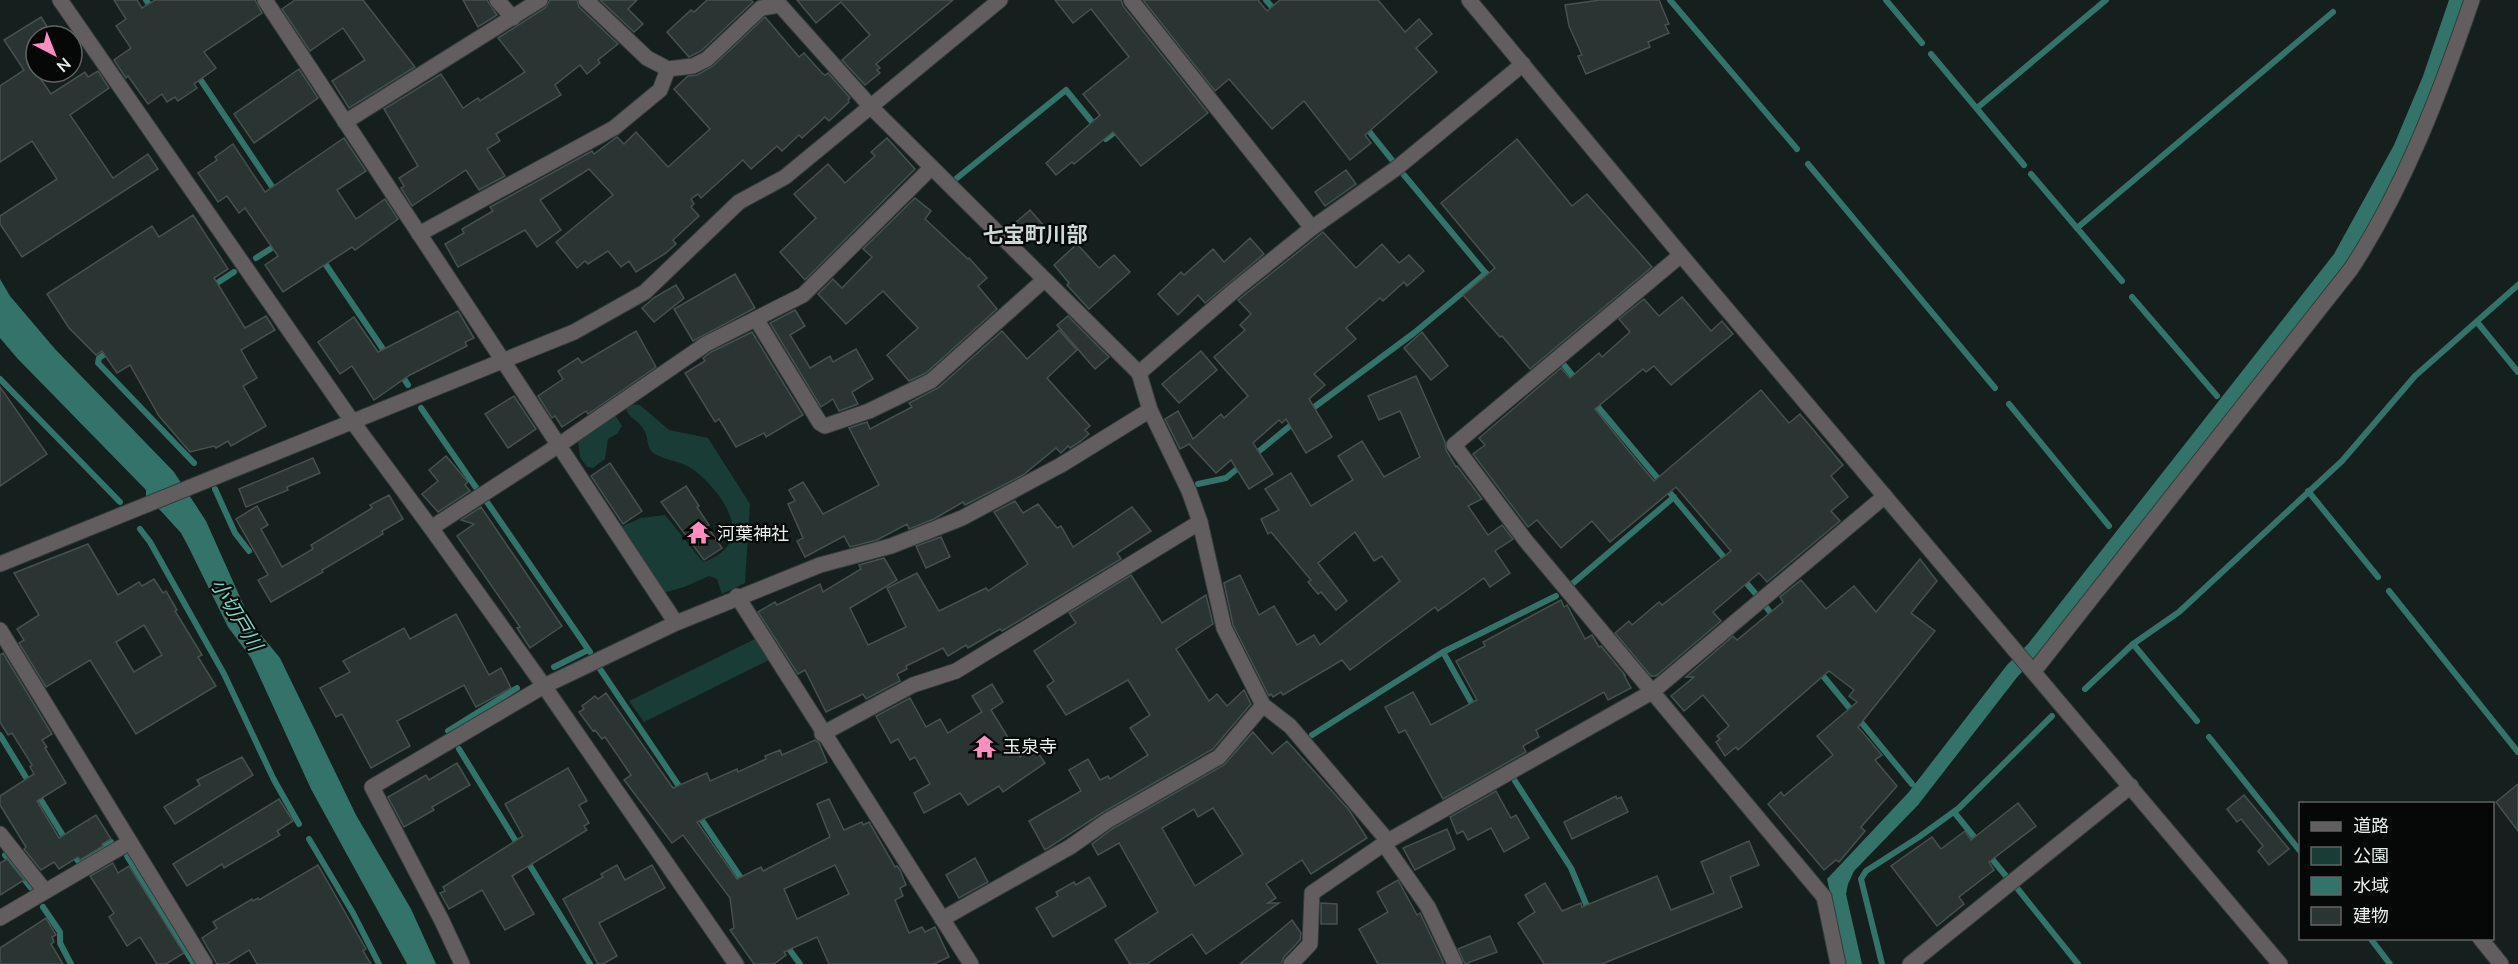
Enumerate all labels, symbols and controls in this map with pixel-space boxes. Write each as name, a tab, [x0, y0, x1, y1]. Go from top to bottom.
north arrow	[24, 24, 84, 84]
text: N	[53, 54, 75, 77]
district label: 七宝町川部	[983, 221, 1088, 247]
temple icon: 河葉神社	[686, 520, 712, 546]
place label: 河葉神社	[717, 522, 789, 545]
water label: 小切戸川	[206, 573, 269, 656]
temple icon: 玉泉寺	[972, 733, 998, 759]
place label: 玉泉寺	[1003, 735, 1057, 758]
legend	[2299, 802, 2494, 940]
text: 道路	[2353, 814, 2389, 837]
text: 公園	[2353, 844, 2389, 867]
text: 水域	[2353, 874, 2389, 897]
text: 建物	[2353, 904, 2389, 927]

